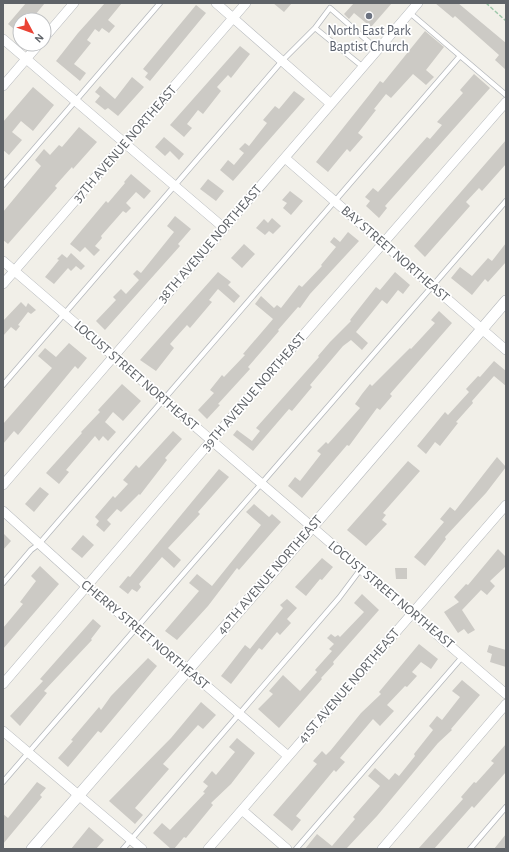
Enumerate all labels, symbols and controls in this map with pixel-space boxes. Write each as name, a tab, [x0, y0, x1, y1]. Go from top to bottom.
marker: North East Park Baptist Church	[364, 11, 374, 21]
north arrow	[12, 12, 52, 52]
place label: North East Park Baptist Church	[327, 24, 411, 54]
text: N	[33, 32, 46, 45]
street label: 37TH AVENUE NORTHEAST	[70, 83, 180, 205]
street label: 38TH AVENUE NORTHEAST	[155, 182, 265, 306]
street label: BAY STREET NORTHEAST	[338, 203, 452, 305]
street label: LOCUST STREET NORTHEAST	[71, 318, 201, 434]
street label: 39TH AVENUE NORTHEAST	[199, 330, 309, 454]
street label: 40TH AVENUE NORTHEAST	[215, 513, 325, 637]
street label: LOCUST STREET NORTHEAST	[325, 538, 457, 652]
street label: CHERRY STREET NORTHEAST	[78, 578, 212, 693]
street label: 41ST AVENUE NORTHEAST	[296, 626, 403, 746]

